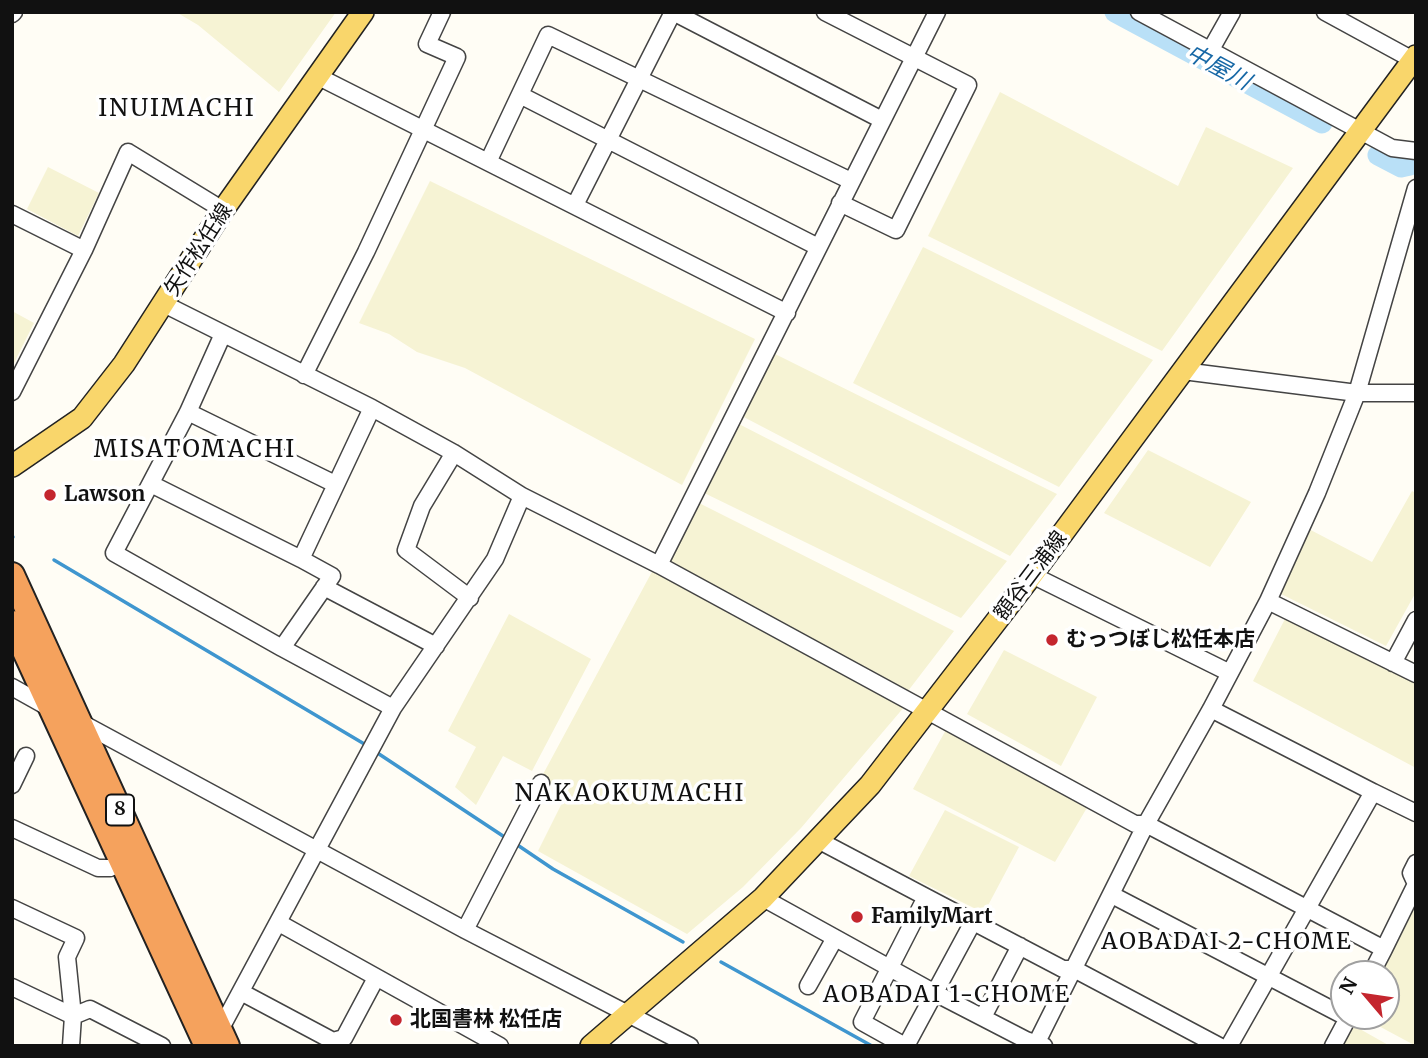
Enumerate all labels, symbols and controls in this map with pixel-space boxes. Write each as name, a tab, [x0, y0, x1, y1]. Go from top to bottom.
water label: 中屋川	[1181, 40, 1255, 96]
district label: INUIMACHI	[99, 95, 255, 123]
street label: 矢作松任線	[160, 199, 238, 301]
district label: MISATOMACHI	[95, 436, 295, 464]
place label: Lawson	[64, 482, 145, 508]
marker: Lawson	[42, 487, 58, 503]
street label: 額谷三浦線	[989, 526, 1073, 626]
place label: むっつぼし松任本店	[1066, 627, 1255, 653]
marker: むっつぼし松任本店	[1044, 632, 1060, 648]
district label: NAKAOKUMACHI	[516, 780, 744, 808]
road number: 8	[106, 794, 134, 825]
place label: FamilyMart	[871, 904, 993, 930]
marker: FamilyMart	[849, 909, 865, 925]
district label: AOBADAI 2-CHOME	[1103, 928, 1351, 956]
north arrow	[1330, 960, 1400, 1030]
text: N	[1334, 973, 1363, 998]
district label: AOBADAI 1-CHOME	[825, 981, 1069, 1009]
place label: 北国書林 松任店	[410, 1007, 562, 1033]
marker: 北国書林 松任店	[388, 1012, 404, 1028]

